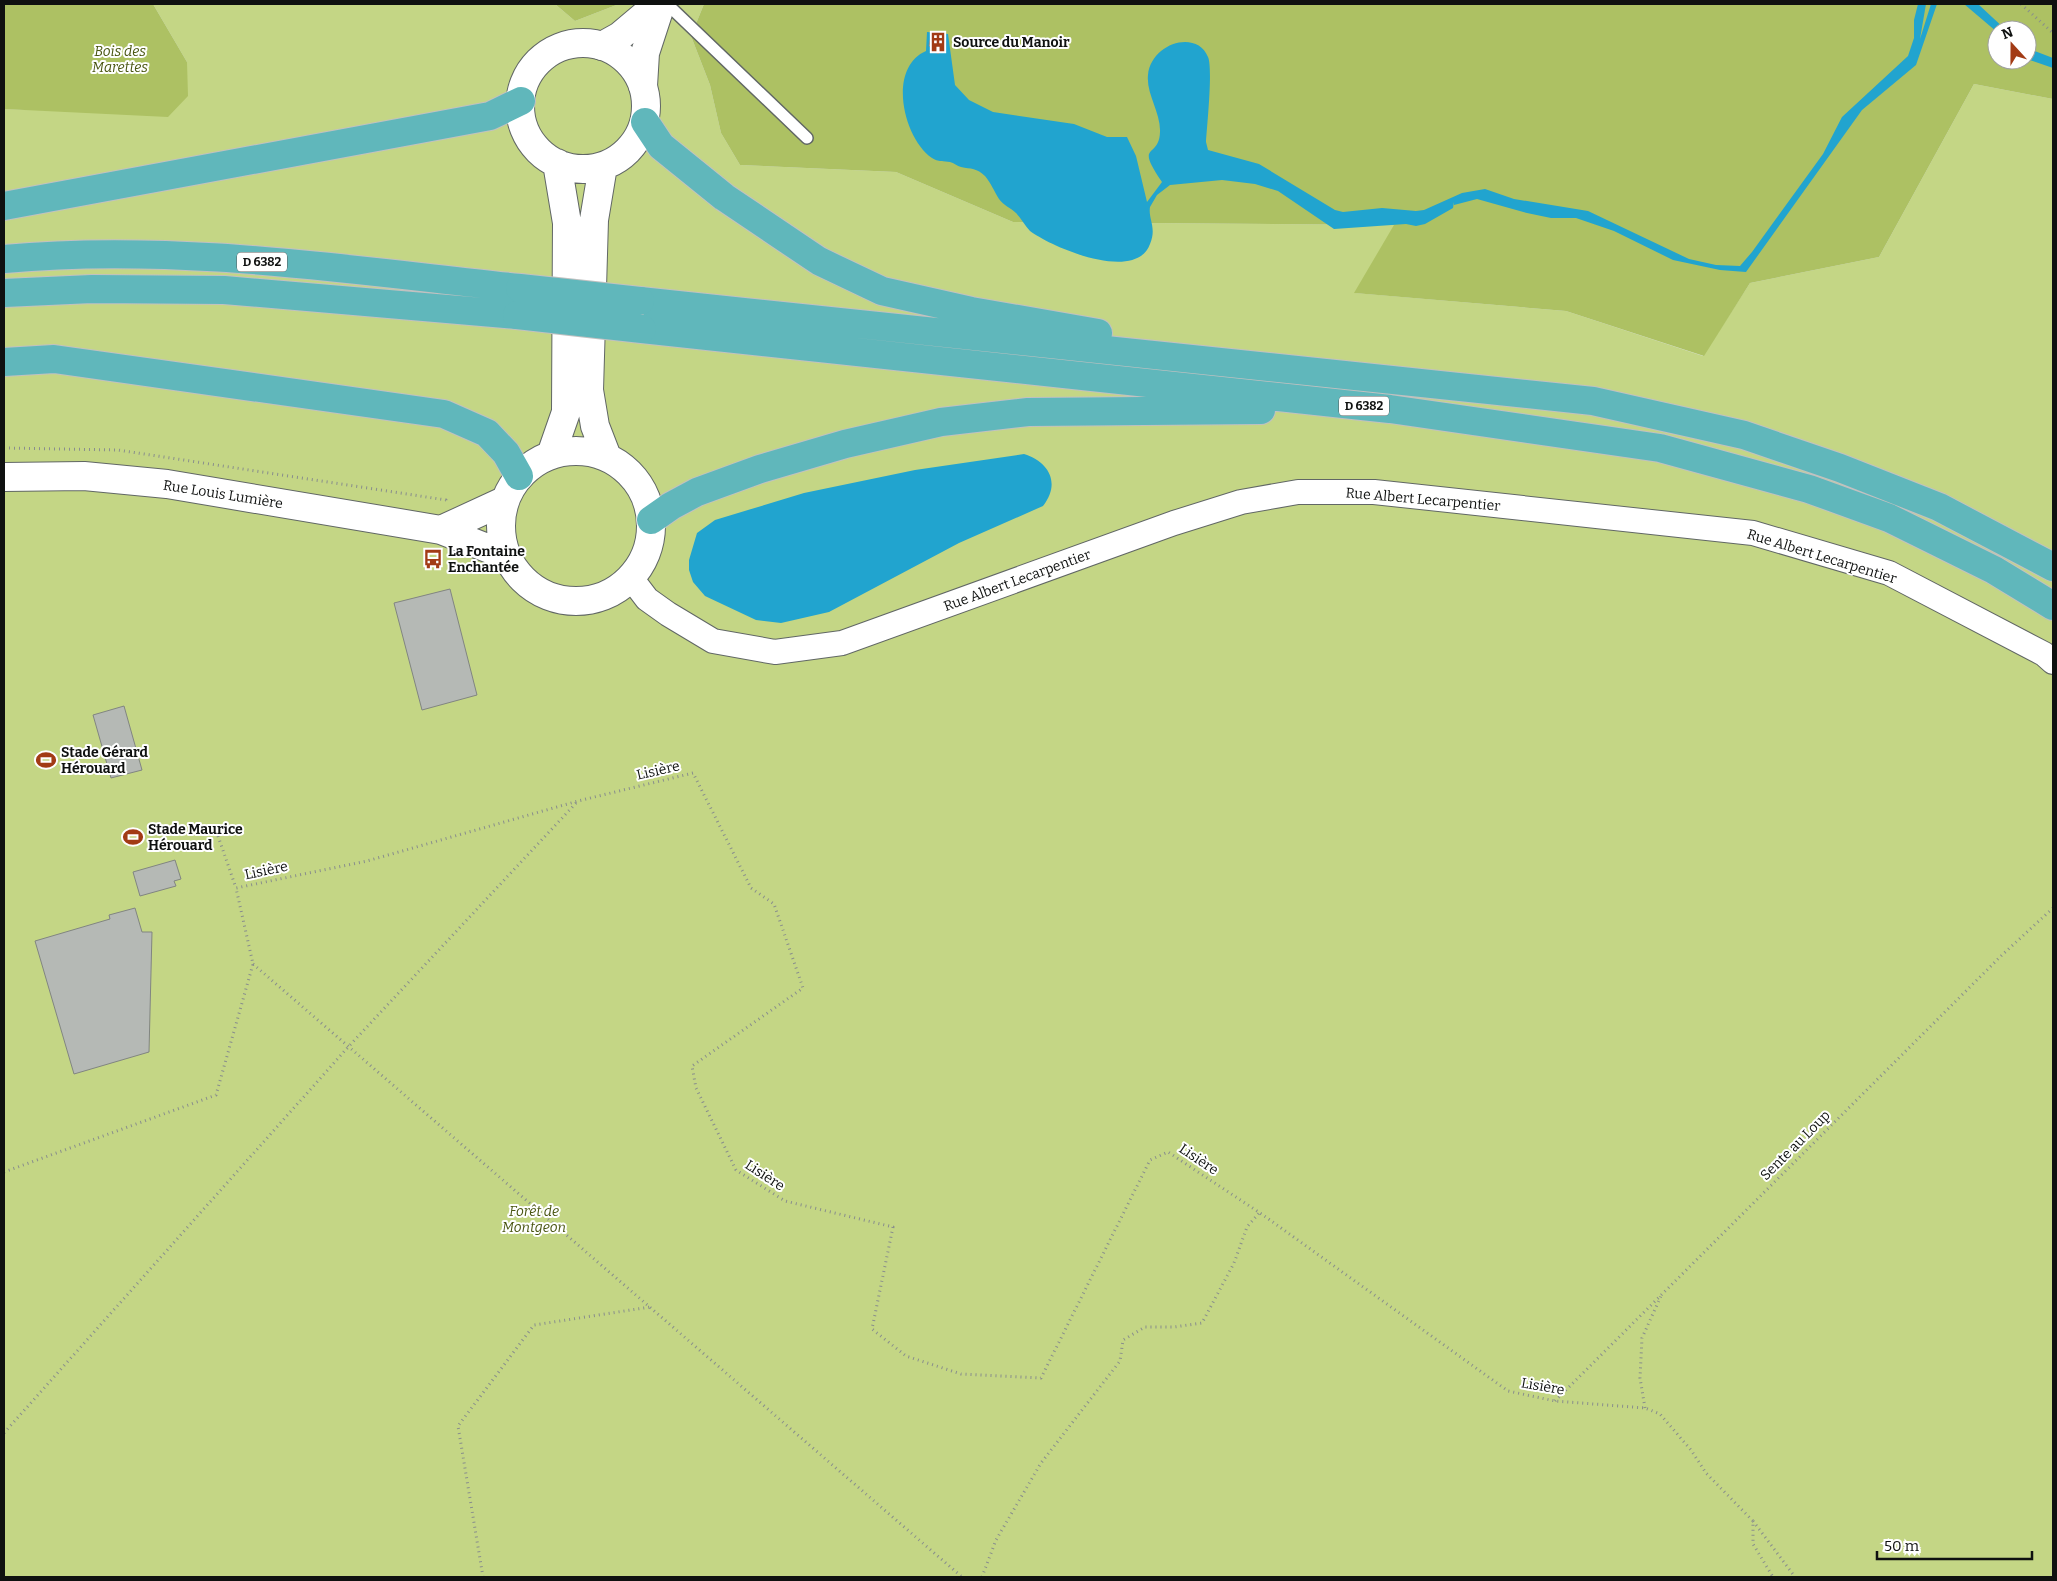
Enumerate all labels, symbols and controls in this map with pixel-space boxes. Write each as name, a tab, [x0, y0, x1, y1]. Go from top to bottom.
north arrow	[1987, 20, 2037, 70]
text: N	[1999, 23, 2016, 43]
building icon: Source du Manoir	[927, 31, 949, 53]
place label: Source du Manoir	[953, 34, 1070, 51]
park label: Bois des Marettes	[92, 43, 148, 76]
road number: D 6382	[237, 252, 287, 272]
road number: D 6382	[1339, 396, 1389, 416]
street label: Rue Louis Lumière	[162, 477, 284, 512]
street label: Rue Albert Lecarpentier	[1345, 484, 1501, 515]
street label: Rue Albert Lecarpentier	[1745, 526, 1899, 587]
place label: La Fontaine Enchantée	[448, 543, 525, 576]
street label: Rue Albert Lecarpentier	[941, 546, 1093, 615]
bus stop icon: La Fontaine Enchantée	[422, 548, 444, 570]
place label: Stade Gérard Hérouard	[61, 744, 148, 777]
sports icon: Stade Gérard Hérouard	[35, 749, 57, 771]
street label: Lisière	[635, 757, 681, 784]
place label: Stade Maurice Hérouard	[148, 821, 243, 854]
sports icon: Stade Maurice Hérouard	[122, 826, 144, 848]
street label: Lisière	[243, 858, 289, 883]
street label: Sente au Loup	[1757, 1107, 1834, 1184]
street label: Lisière	[1176, 1140, 1222, 1179]
street label: Lisière	[742, 1156, 788, 1194]
park label: Forêt de Montgeon	[502, 1203, 566, 1236]
street label: Lisière	[1520, 1374, 1566, 1399]
scale bar	[1877, 1528, 2032, 1560]
text: 50 m	[1884, 1537, 1920, 1555]

